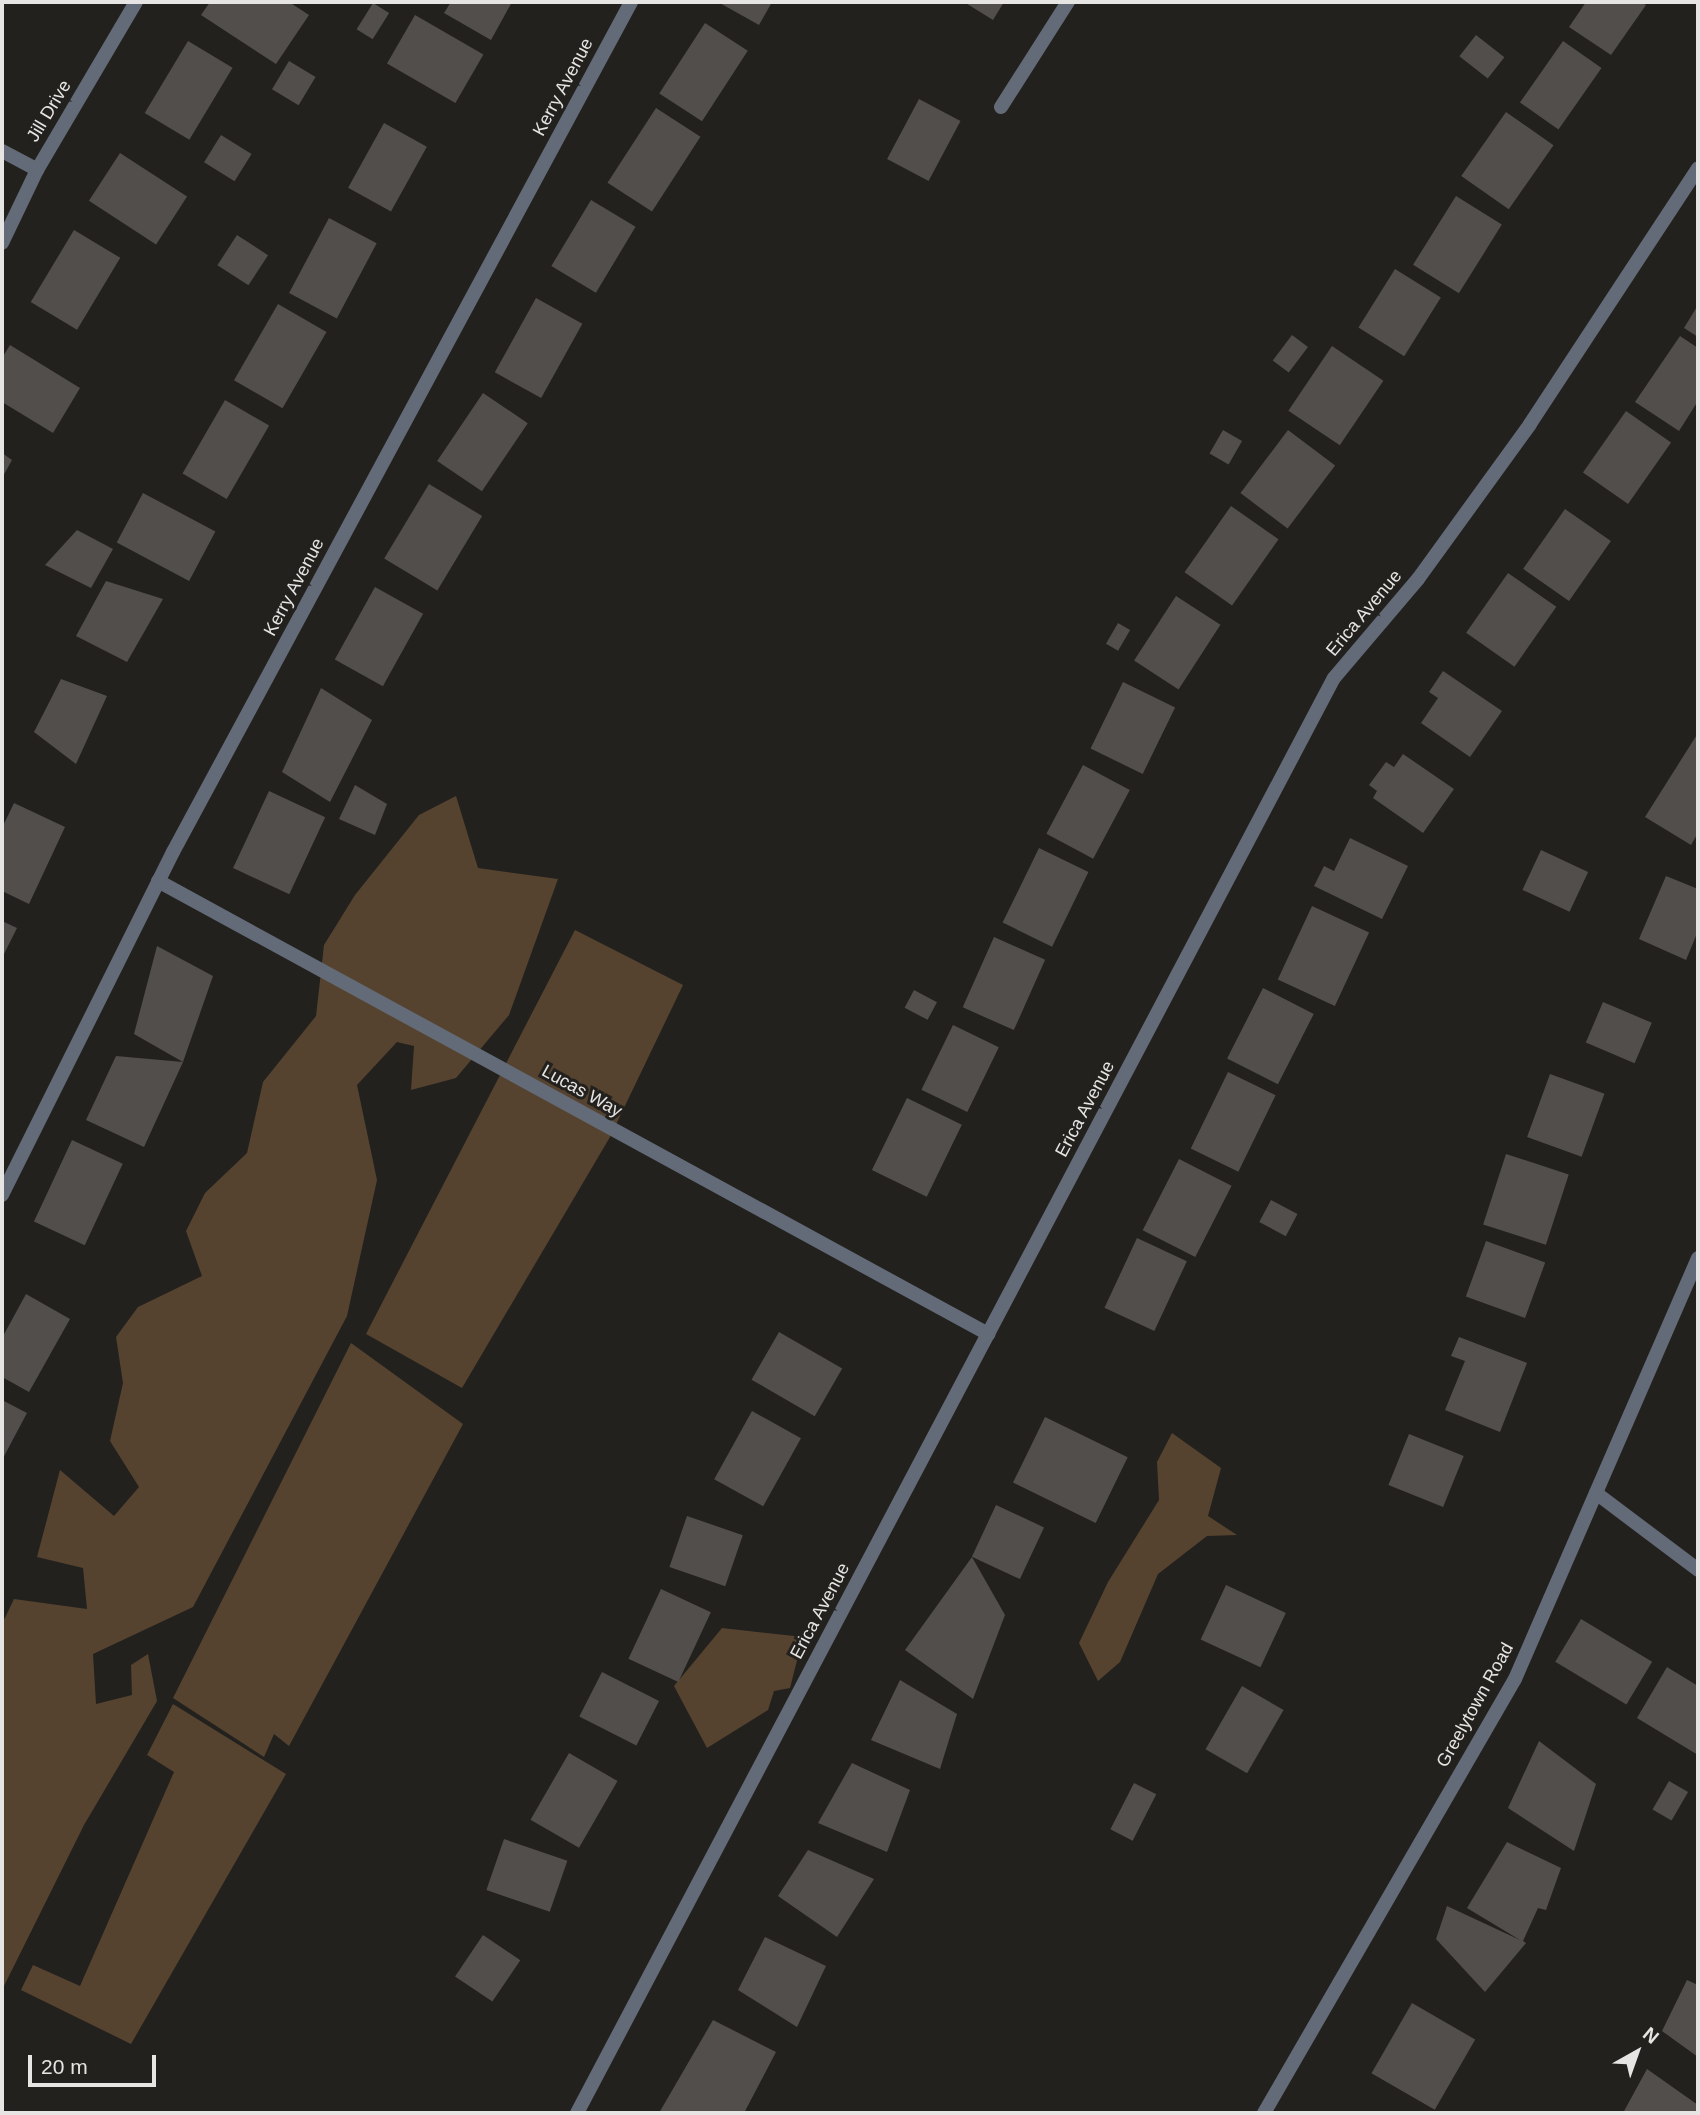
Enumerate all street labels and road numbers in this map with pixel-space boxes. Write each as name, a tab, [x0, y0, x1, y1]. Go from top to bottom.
street label: Kerry Avenue	[528, 34, 598, 140]
street label: Jill Drive	[22, 76, 76, 146]
street label: Kerry Avenue	[259, 534, 329, 640]
street label: Erica Avenue	[1321, 565, 1407, 661]
street label: Erica Avenue	[1050, 1057, 1120, 1161]
street label: Lucas Way	[538, 1060, 626, 1122]
street label: Erica Avenue	[785, 1559, 855, 1663]
street label: Greelytown Road	[1432, 1639, 1518, 1771]

